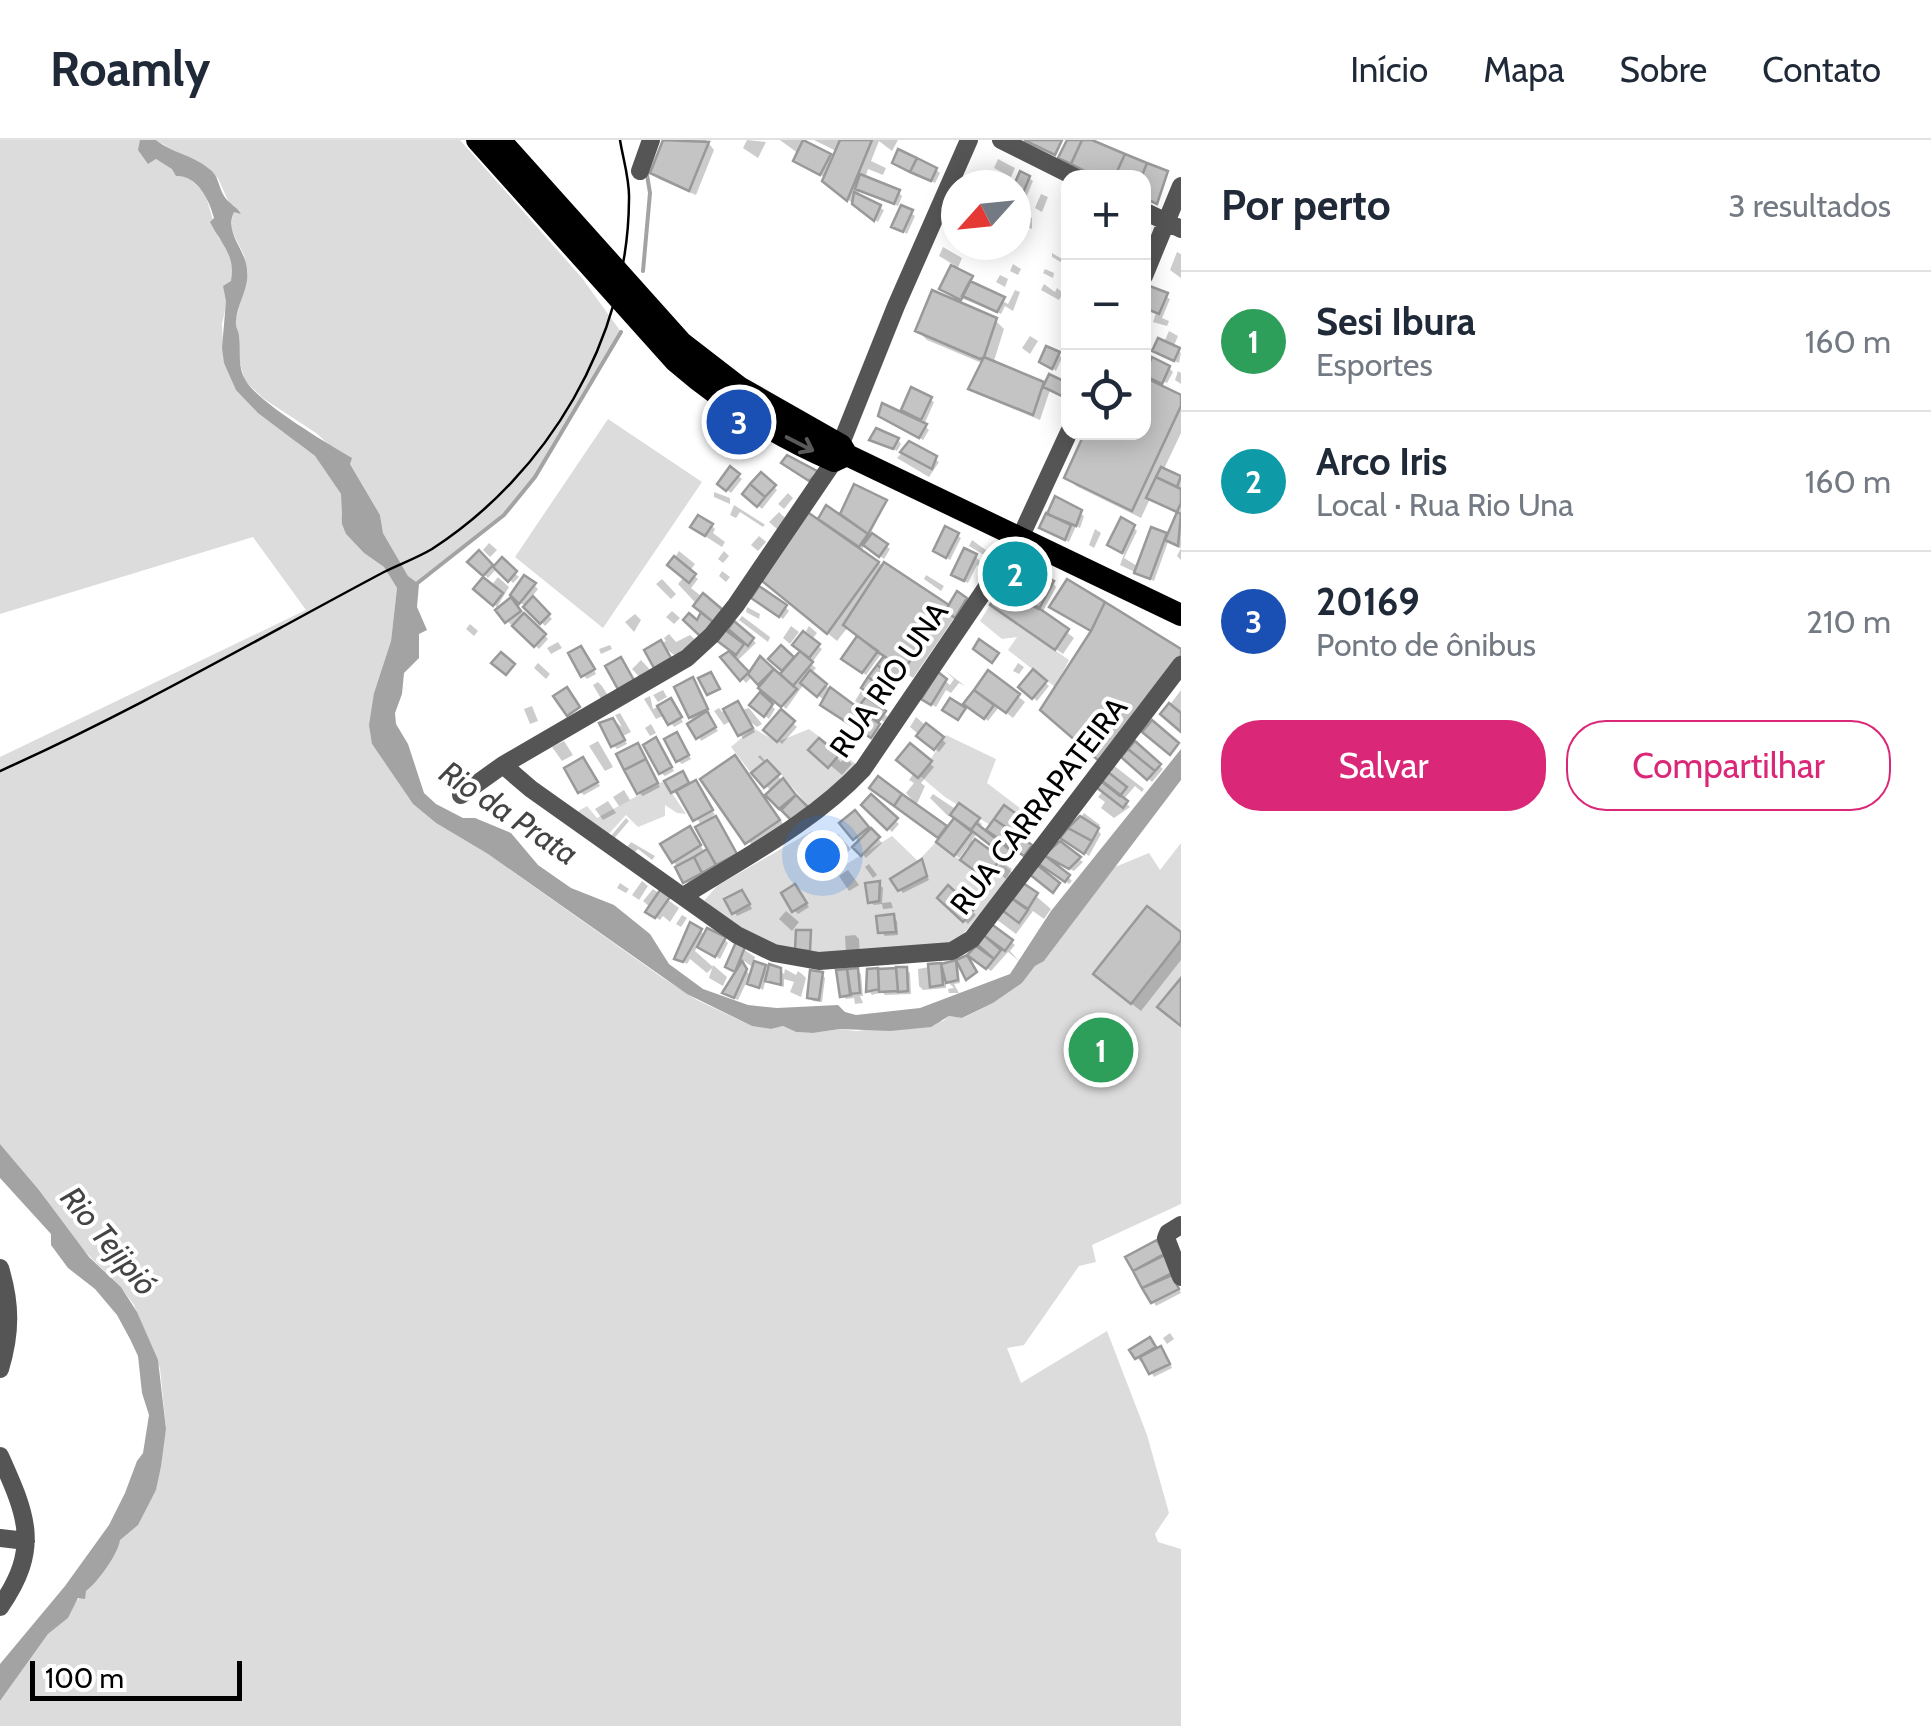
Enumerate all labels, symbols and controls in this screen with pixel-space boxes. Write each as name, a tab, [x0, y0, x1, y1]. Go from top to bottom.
text: Roamly	[50, 40, 210, 98]
text: Início	[1350, 48, 1428, 91]
text: Mapa	[1483, 48, 1565, 91]
text: Sobre	[1620, 48, 1707, 91]
text: Contato	[1762, 48, 1881, 91]
north arrow	[941, 170, 1031, 260]
map controls	[1061, 170, 1151, 440]
button: +	[1061, 170, 1151, 260]
text: Por perto	[1221, 179, 1391, 231]
text: 3 resultados	[1728, 186, 1891, 225]
button: −	[1061, 260, 1151, 350]
text: Sesi Ibura	[1316, 298, 1476, 345]
text: 1	[1248, 322, 1259, 361]
text: 160 m	[1805, 322, 1891, 361]
text: Esportes	[1316, 345, 1433, 384]
button: locate	[1061, 350, 1151, 440]
pin: 3	[706, 384, 772, 460]
one-way arrow	[784, 435, 814, 454]
text: Arco Iris	[1316, 438, 1447, 485]
text: 2	[1245, 462, 1262, 501]
text: 160 m	[1805, 462, 1891, 501]
text: Local · Rua Rio Una	[1316, 485, 1574, 524]
pin: 2	[982, 536, 1048, 612]
text: 20169	[1316, 578, 1420, 625]
street label: RUA RIO UNA	[821, 594, 956, 765]
text: 3	[1245, 602, 1262, 641]
text: 210 m	[1806, 602, 1891, 641]
text: Ponto de ônibus	[1316, 625, 1536, 664]
street label: RUA CARRAPATEIRA	[942, 689, 1135, 922]
button: Salvar	[1221, 720, 1546, 811]
button: Compartilhar	[1566, 720, 1891, 811]
water label: Rio da Prata	[433, 752, 586, 873]
your location	[797, 830, 848, 881]
pin: 1	[1068, 1012, 1134, 1088]
water label: Rio Tejipió	[53, 1178, 166, 1303]
scale bar	[30, 1656, 242, 1700]
text: 100 m	[45, 1661, 124, 1695]

